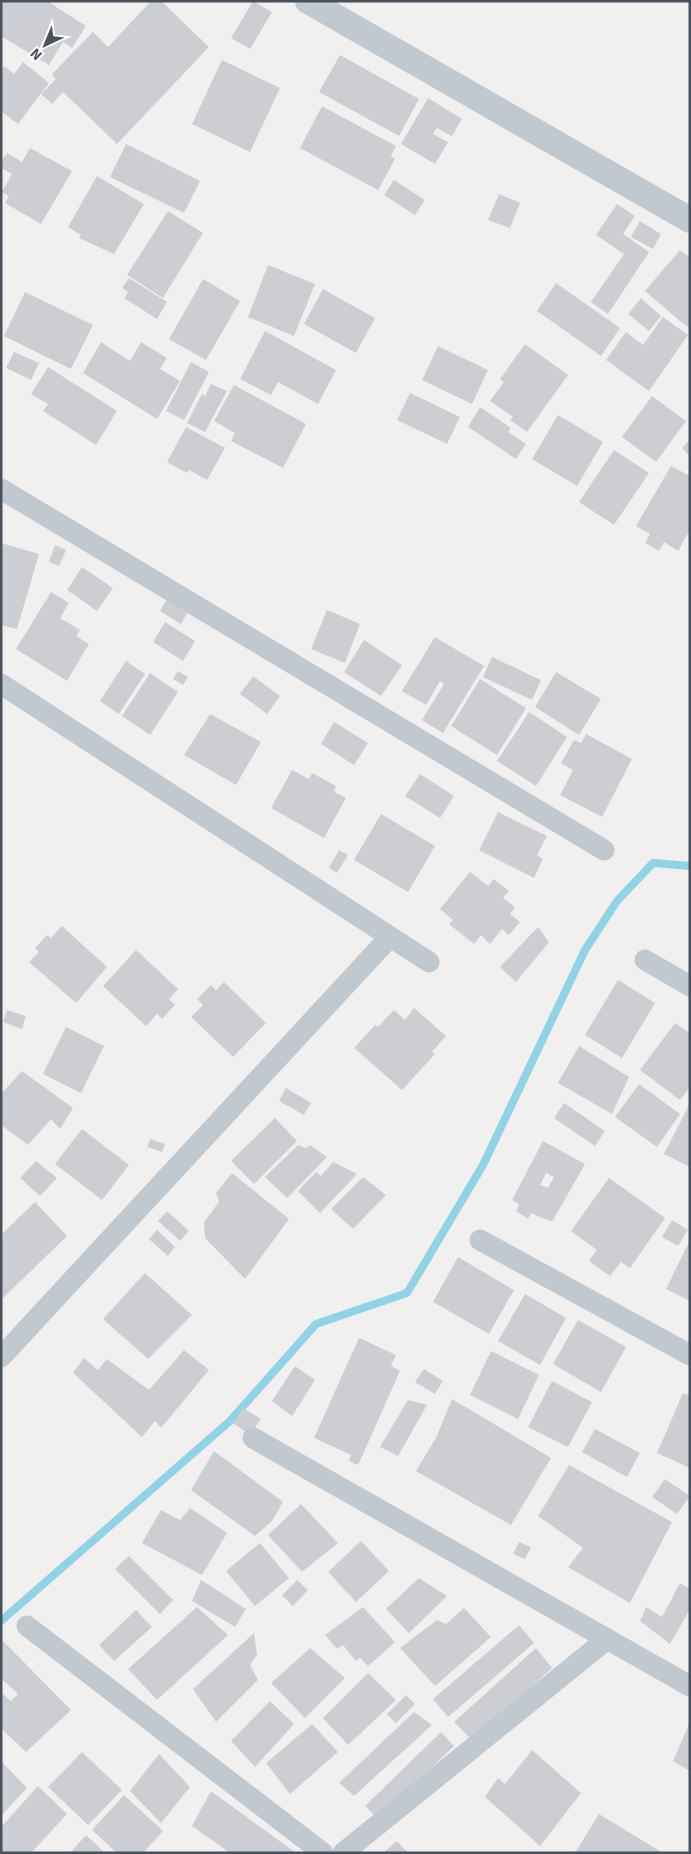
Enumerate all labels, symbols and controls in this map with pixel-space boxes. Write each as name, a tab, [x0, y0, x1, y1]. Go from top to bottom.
north arrow	[20, 20, 70, 70]
text: N	[27, 44, 46, 63]

